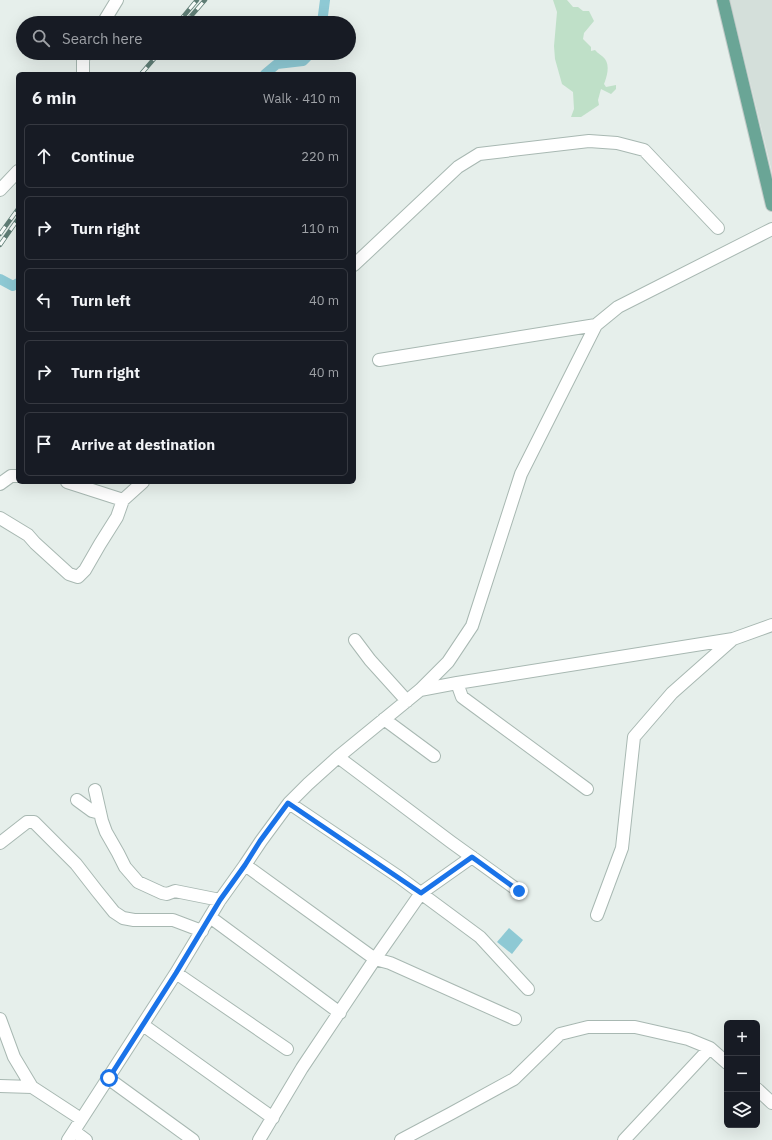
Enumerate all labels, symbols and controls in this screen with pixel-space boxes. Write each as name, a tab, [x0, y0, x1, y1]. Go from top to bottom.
search box	[16, 16, 356, 60]
icon: search	[30, 27, 52, 49]
text: Search here	[62, 29, 142, 48]
text: 6 min	[32, 87, 76, 109]
text: Walk · 410 m	[263, 90, 340, 107]
icon: ahead	[33, 145, 55, 167]
text: Continue	[71, 147, 135, 166]
text: 220 m	[301, 148, 339, 165]
icon: right	[33, 217, 55, 239]
text: Turn right	[71, 219, 140, 238]
text: 110 m	[301, 220, 339, 237]
icon: left	[33, 289, 55, 311]
text: Turn left	[71, 291, 131, 310]
text: 40 m	[309, 292, 339, 309]
icon: right	[33, 361, 55, 383]
text: Turn right	[71, 363, 140, 382]
text: 40 m	[309, 364, 339, 381]
icon: arrive	[33, 433, 55, 455]
text: Arrive at destination	[71, 435, 215, 454]
route end	[510, 882, 528, 900]
map controls	[724, 1020, 760, 1128]
button: +	[724, 1020, 760, 1056]
button: −	[724, 1056, 760, 1092]
route start	[100, 1069, 118, 1087]
button: layers	[724, 1092, 760, 1128]

